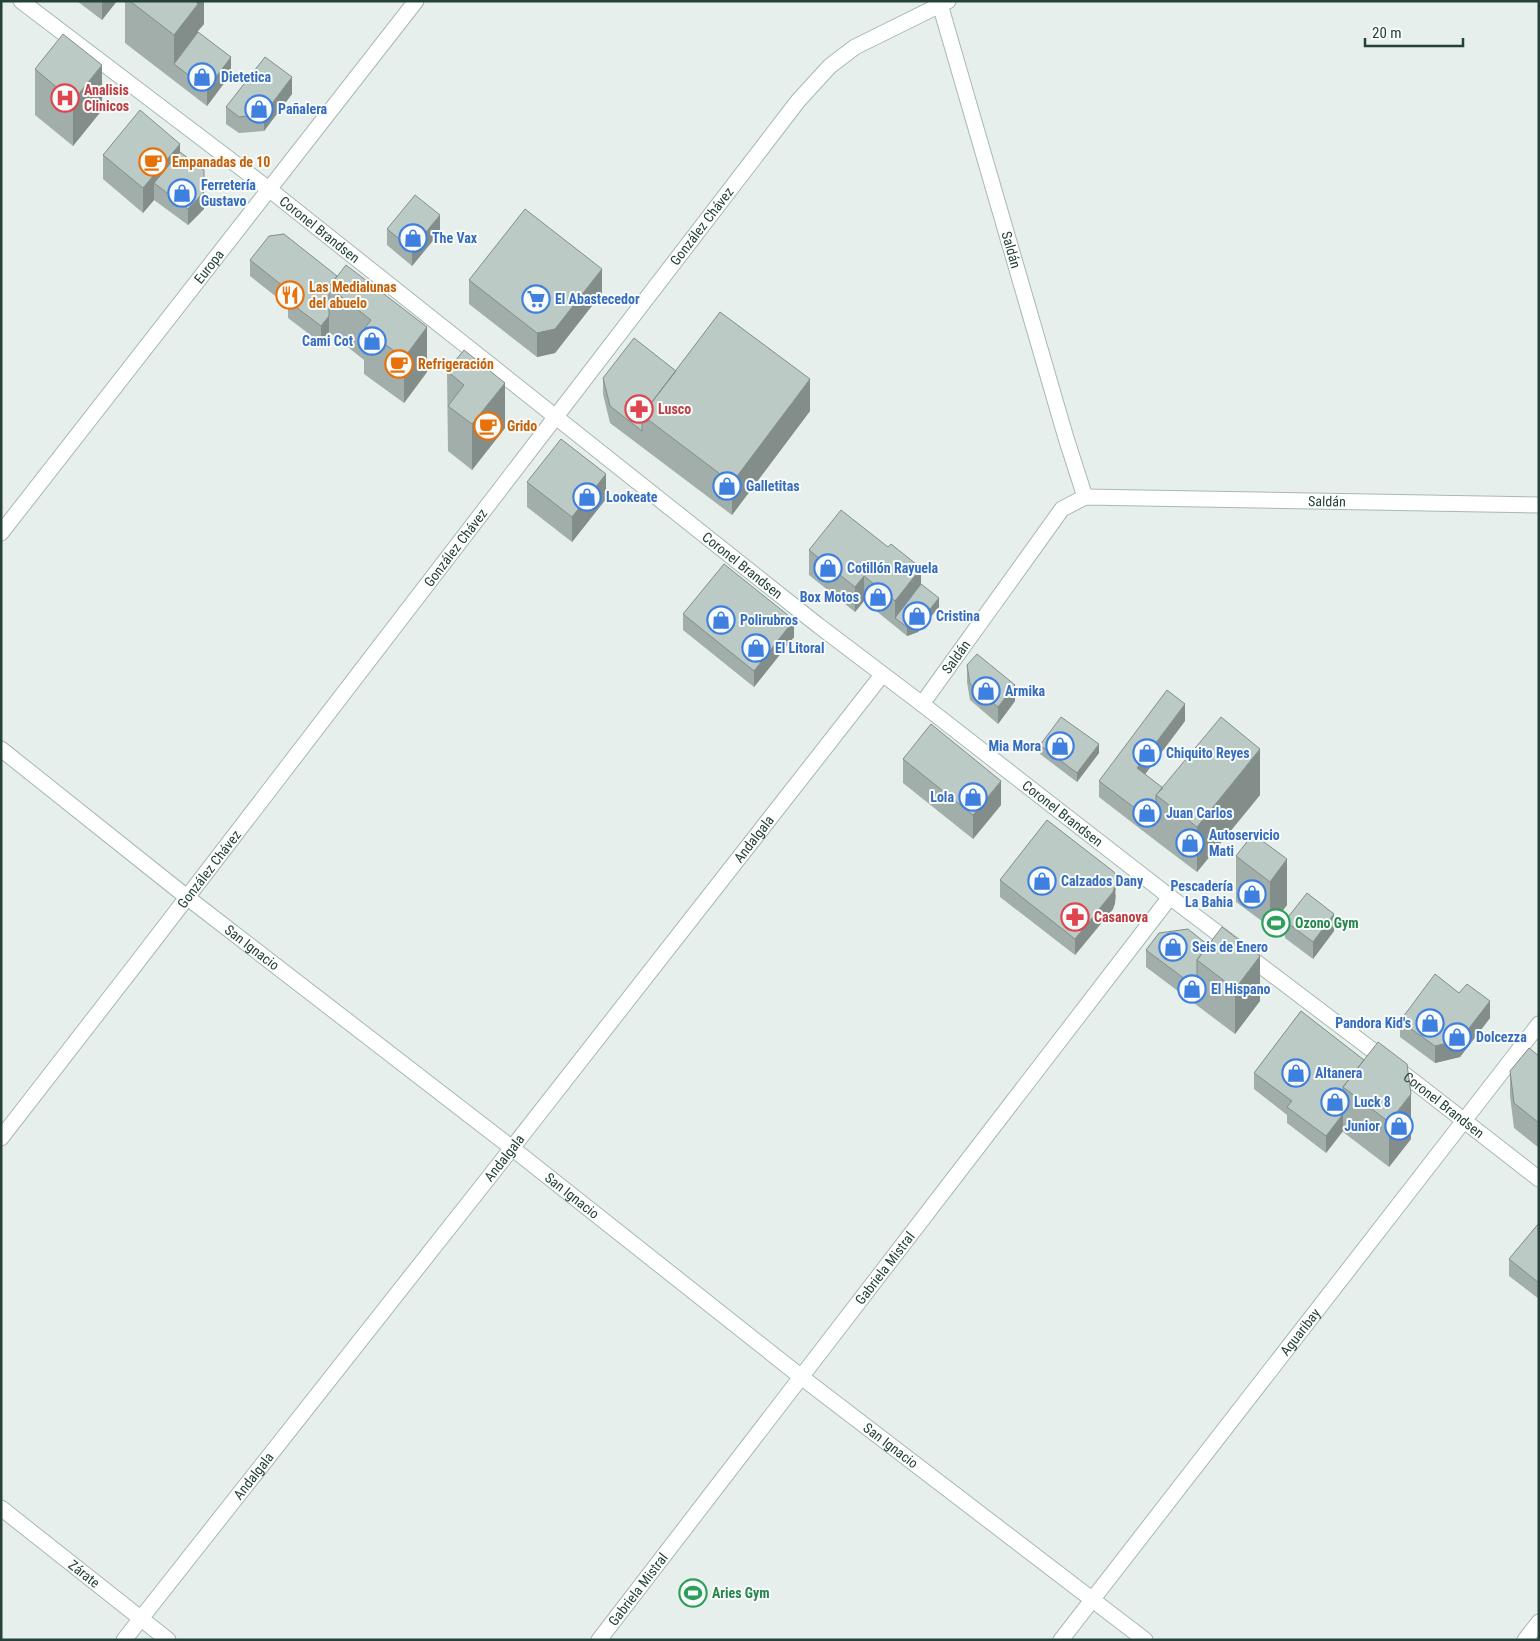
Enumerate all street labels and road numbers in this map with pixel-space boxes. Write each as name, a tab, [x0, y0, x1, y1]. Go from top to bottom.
street label: González Chávez	[667, 184, 737, 268]
street label: Coronel Brandsen	[276, 193, 363, 266]
street label: Saldán	[998, 229, 1024, 270]
street label: Europa	[191, 246, 227, 287]
street label: Saldán	[1308, 493, 1346, 510]
street label: González Chávez	[421, 505, 490, 590]
street label: Coronel Brandsen	[699, 529, 786, 602]
street label: Saldán	[938, 637, 973, 677]
street label: Coronel Brandsen	[1019, 777, 1106, 850]
street label: Andalgala	[730, 812, 777, 866]
street label: González Chávez	[174, 827, 244, 911]
street label: San Ignacio	[222, 921, 283, 973]
street label: Coronel Brandsen	[1400, 1069, 1487, 1141]
street label: Andalgala	[481, 1131, 528, 1185]
street label: San Ignacio	[542, 1169, 602, 1222]
street label: Gabriela Mistral	[852, 1229, 918, 1308]
street label: Aguaribay	[1277, 1305, 1323, 1359]
street label: San Ignacio	[860, 1419, 921, 1471]
street label: Andalgala	[230, 1449, 277, 1503]
street label: Gabriela Mistral	[605, 1550, 671, 1629]
street label: Zárate	[65, 1556, 103, 1591]

